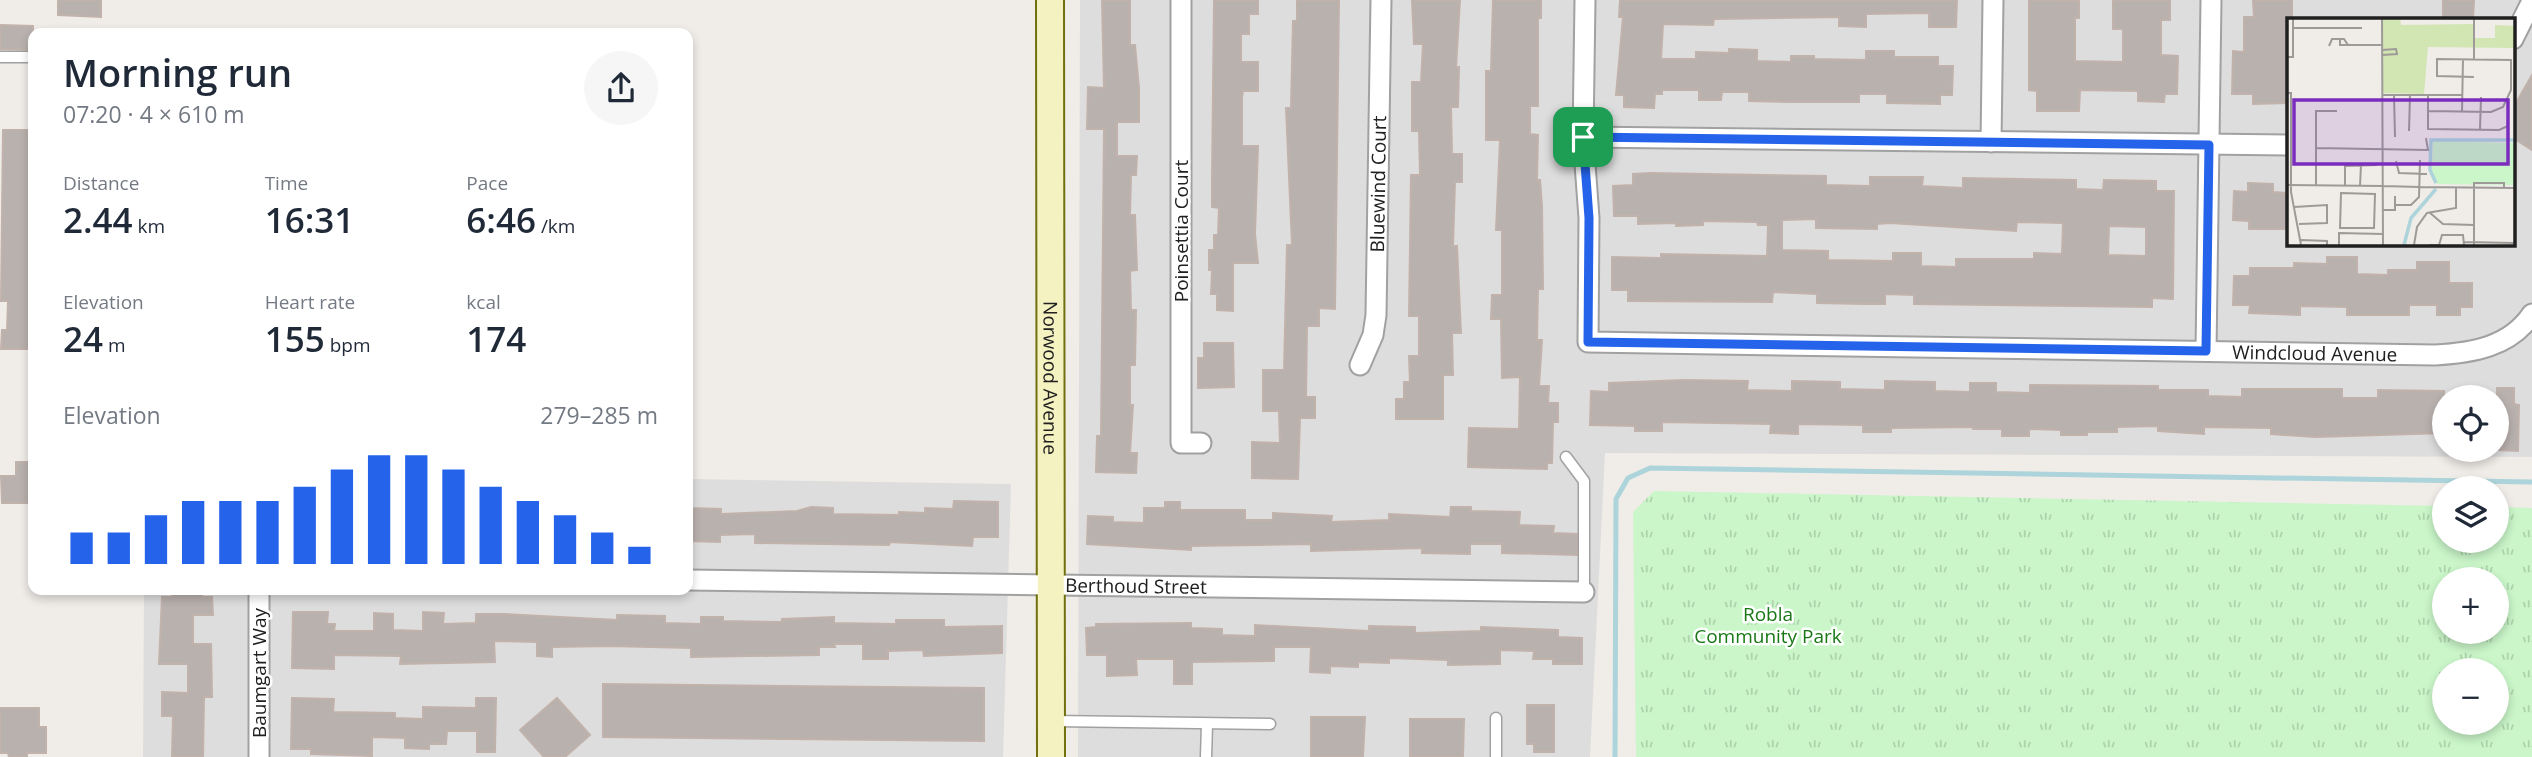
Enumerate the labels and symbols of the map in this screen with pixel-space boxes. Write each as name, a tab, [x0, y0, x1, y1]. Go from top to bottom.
inset map	[2287, 18, 2514, 245]
pin	[1553, 107, 1613, 167]
street label: Bluewind Court	[1364, 115, 1392, 253]
street label: Poinsettia Court	[1168, 160, 1194, 302]
street label: Norwood Avenue	[1037, 301, 1064, 455]
street label: Windcloud Avenue	[2232, 339, 2398, 367]
street label: Berthoud Street	[1065, 572, 1207, 600]
park label: Robla Community Park	[1694, 601, 1842, 649]
street label: Baumgart Way	[246, 608, 272, 738]

